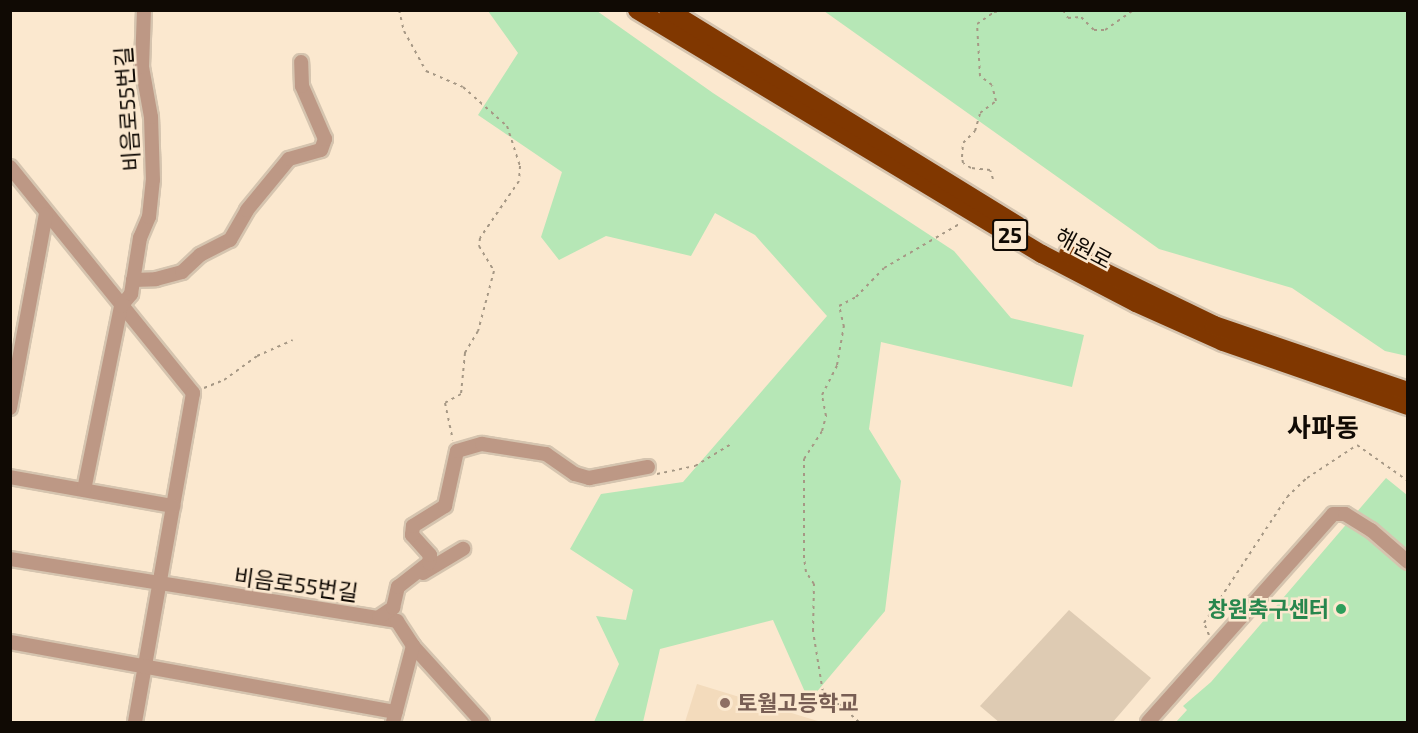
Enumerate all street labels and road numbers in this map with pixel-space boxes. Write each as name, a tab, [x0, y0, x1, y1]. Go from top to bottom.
street label: 비음로55번길	[109, 46, 145, 172]
road number: 25	[992, 217, 1028, 253]
street label: 해원로	[1051, 222, 1117, 274]
street label: 비음로55번길	[232, 562, 360, 606]

